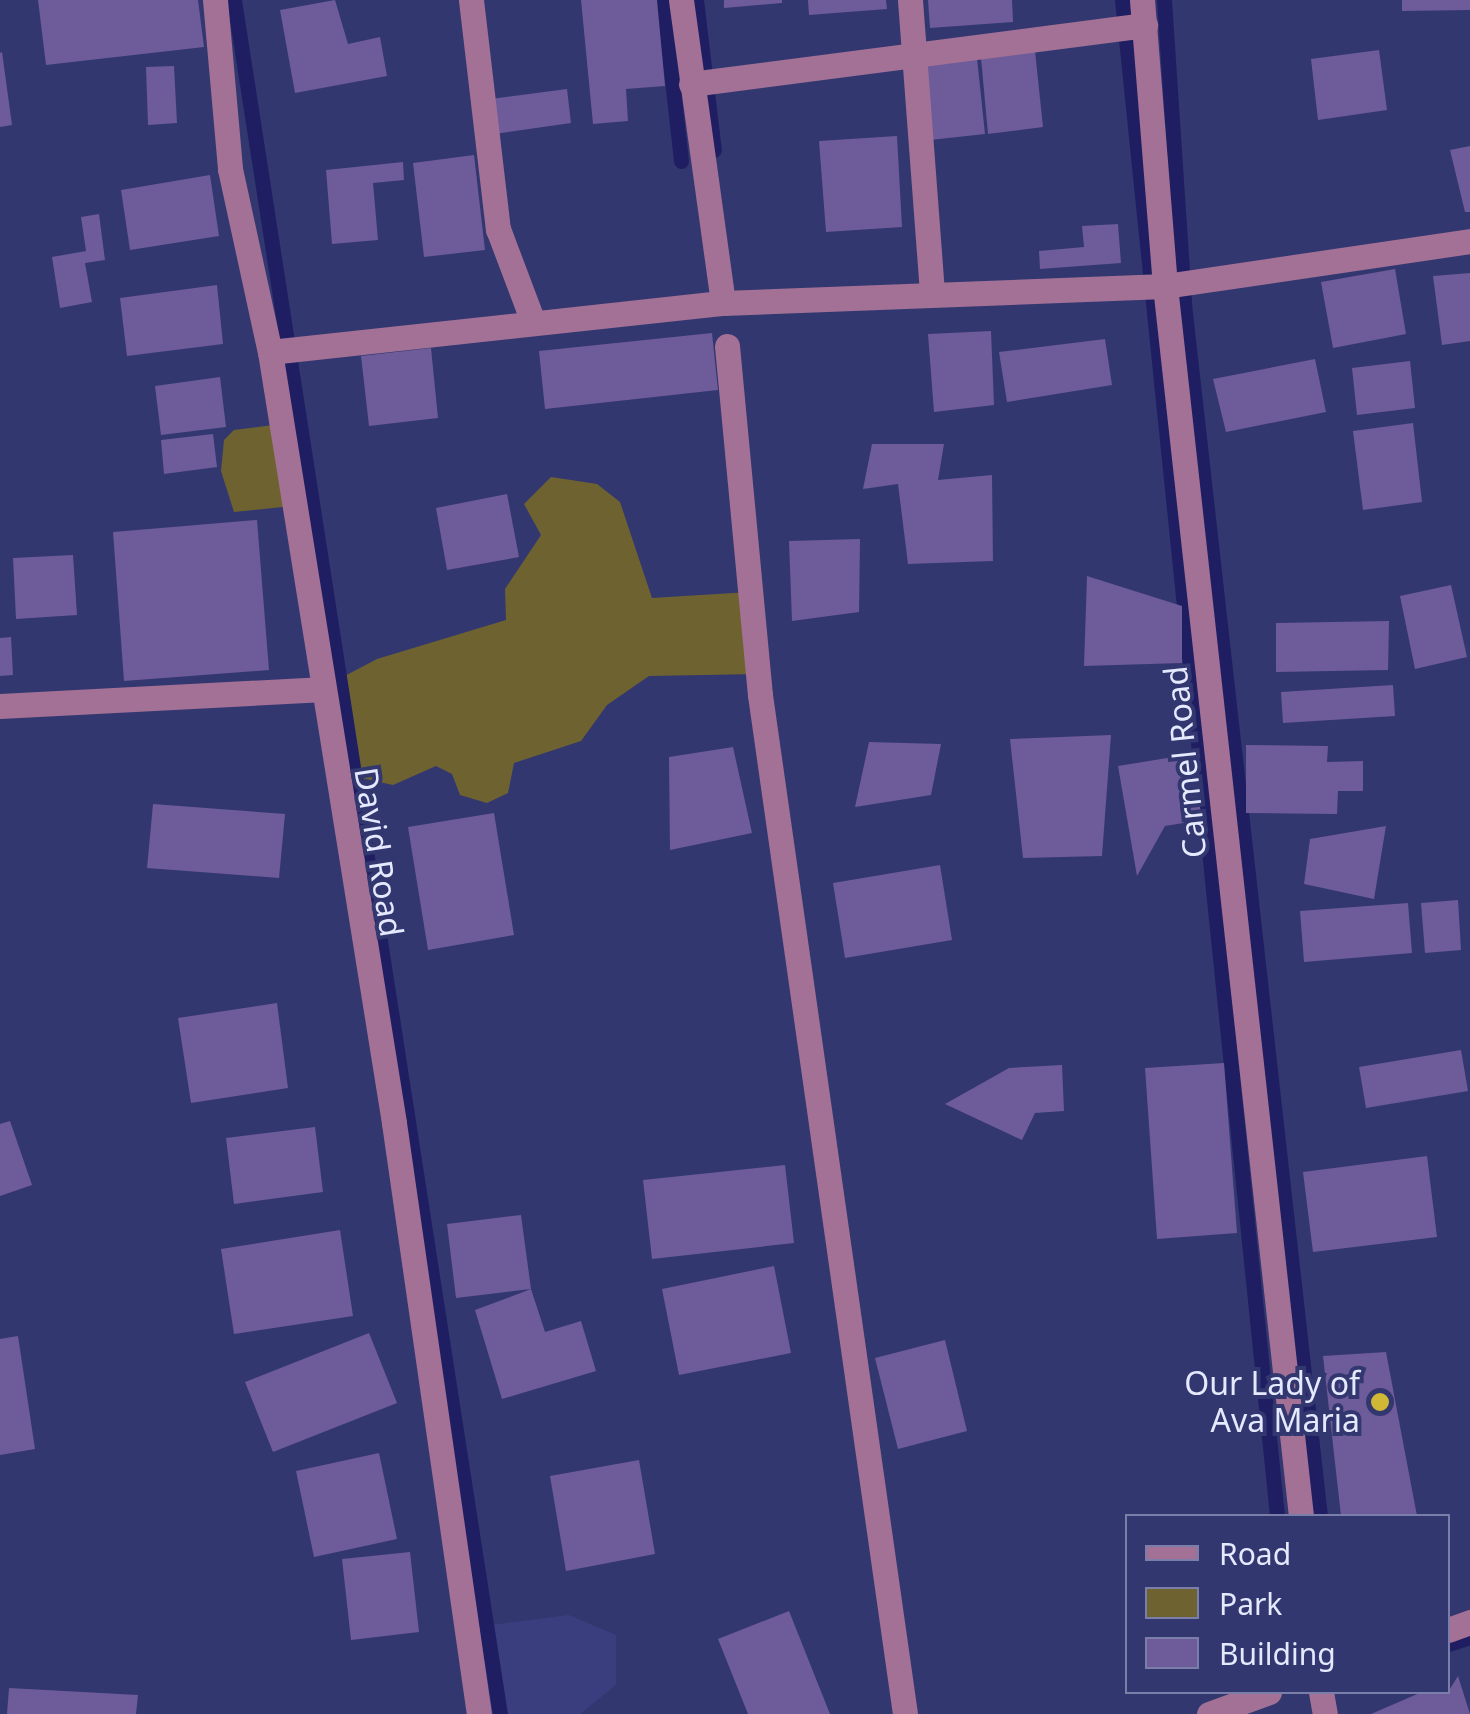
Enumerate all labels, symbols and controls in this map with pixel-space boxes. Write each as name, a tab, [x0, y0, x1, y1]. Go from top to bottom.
street label: Carmel Road	[1156, 664, 1214, 860]
street label: David Road	[347, 765, 411, 939]
place label: Our Lady of Ava Maria	[1184, 1365, 1360, 1440]
marker: Our Lady of Ava Maria	[1369, 1391, 1391, 1413]
legend	[1125, 1514, 1450, 1694]
text: Road	[1219, 1533, 1291, 1574]
text: Park	[1219, 1583, 1282, 1624]
text: Building	[1219, 1633, 1336, 1674]

